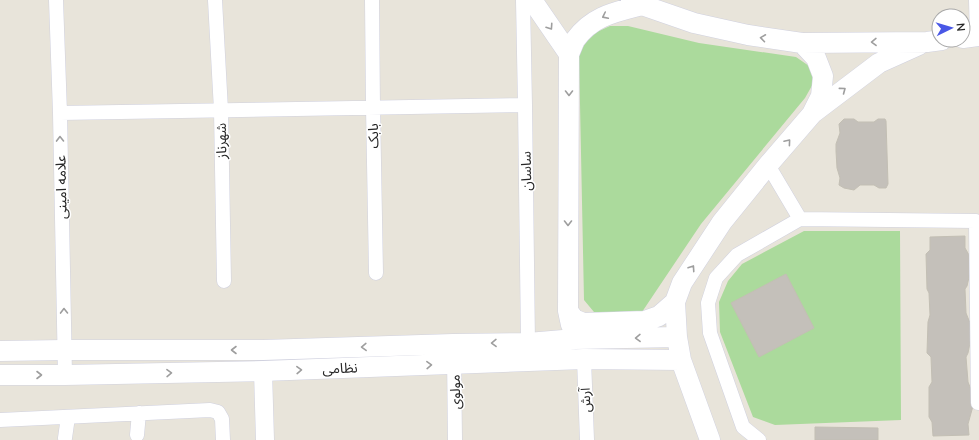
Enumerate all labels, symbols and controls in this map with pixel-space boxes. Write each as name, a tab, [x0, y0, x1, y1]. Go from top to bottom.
north arrow	[931, 8, 971, 48]
one-way arrow	[602, 11, 609, 19]
text: N	[955, 22, 968, 32]
one-way arrow	[546, 23, 553, 30]
one-way arrow	[760, 34, 766, 43]
one-way arrow	[871, 38, 877, 46]
one-way arrow	[839, 88, 846, 95]
one-way arrow	[564, 90, 573, 96]
street label: شهرناز	[212, 123, 230, 160]
street label: بابک	[364, 123, 381, 149]
one-way arrow	[56, 136, 64, 142]
one-way arrow	[783, 140, 790, 147]
street label: ساسان	[517, 151, 535, 191]
street label: علامه امینی	[51, 155, 71, 219]
one-way arrow	[564, 220, 572, 226]
one-way arrow	[687, 265, 694, 272]
one-way arrow	[60, 308, 68, 314]
one-way arrow	[635, 334, 641, 342]
one-way arrow	[491, 339, 497, 347]
one-way arrow	[361, 343, 367, 351]
one-way arrow	[231, 346, 237, 354]
street label: نظامی	[322, 358, 358, 378]
one-way arrow	[426, 361, 432, 369]
one-way arrow	[296, 365, 302, 374]
one-way arrow	[166, 369, 172, 377]
one-way arrow	[36, 371, 42, 379]
street label: مولوی	[446, 374, 464, 410]
street label: آرش	[576, 386, 594, 413]

